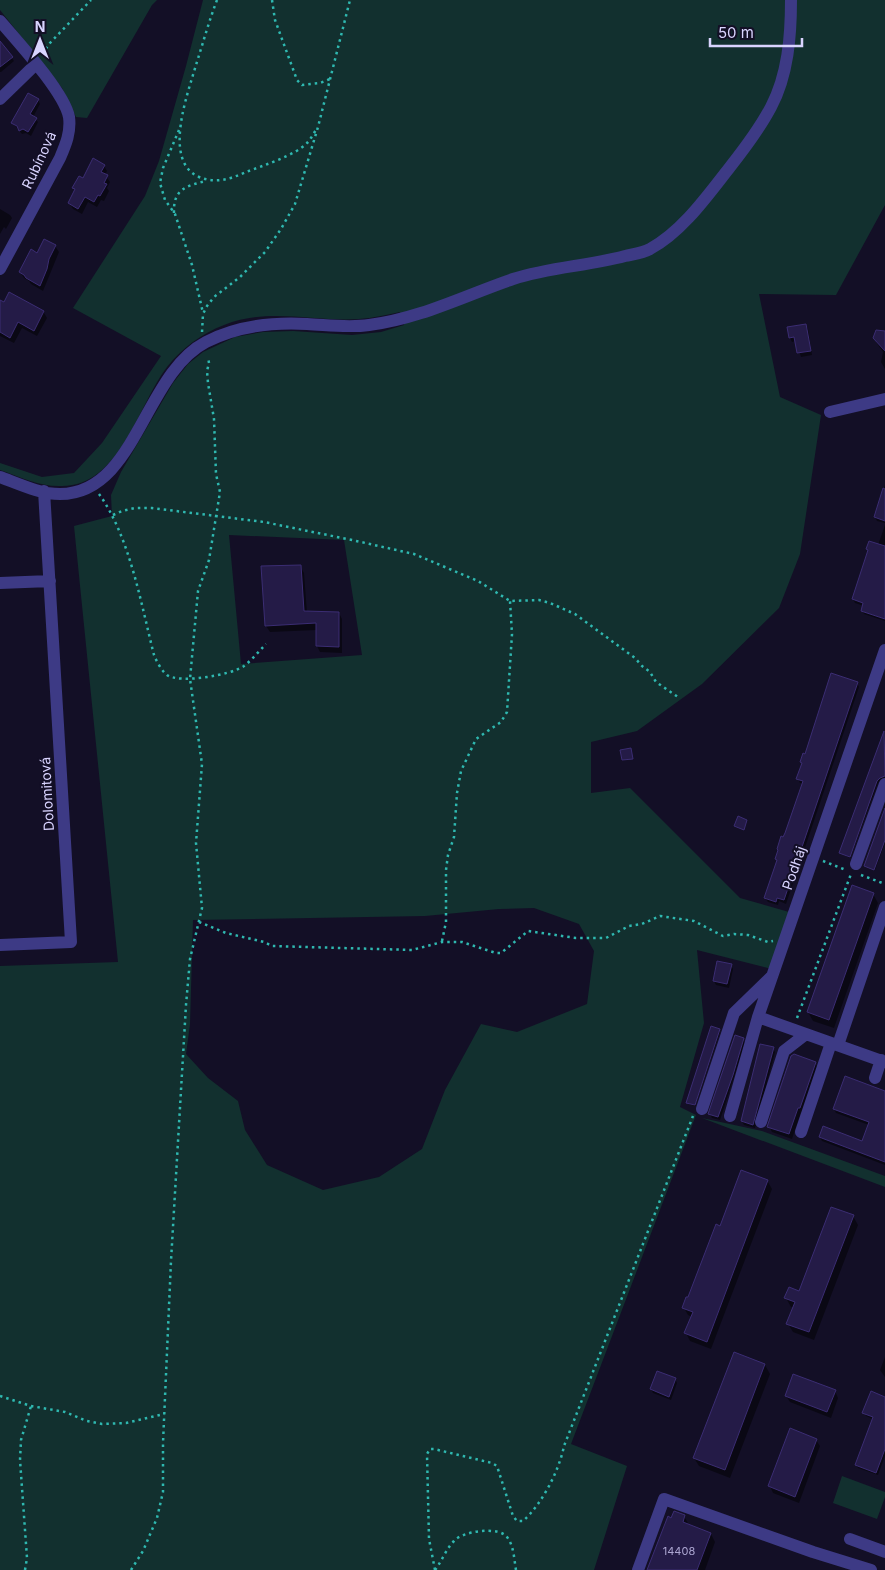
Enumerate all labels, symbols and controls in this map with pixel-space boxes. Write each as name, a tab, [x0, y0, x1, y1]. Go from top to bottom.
north arrow	[15, 15, 65, 65]
scale bar	[710, 15, 802, 47]
text: N	[35, 18, 45, 35]
text: 50 m	[718, 23, 754, 42]
street label: Rubínová	[18, 128, 59, 191]
street label: Dolomitová	[36, 757, 57, 832]
street label: Podháj	[778, 844, 809, 892]
house number: 14408	[663, 1544, 695, 1558]

